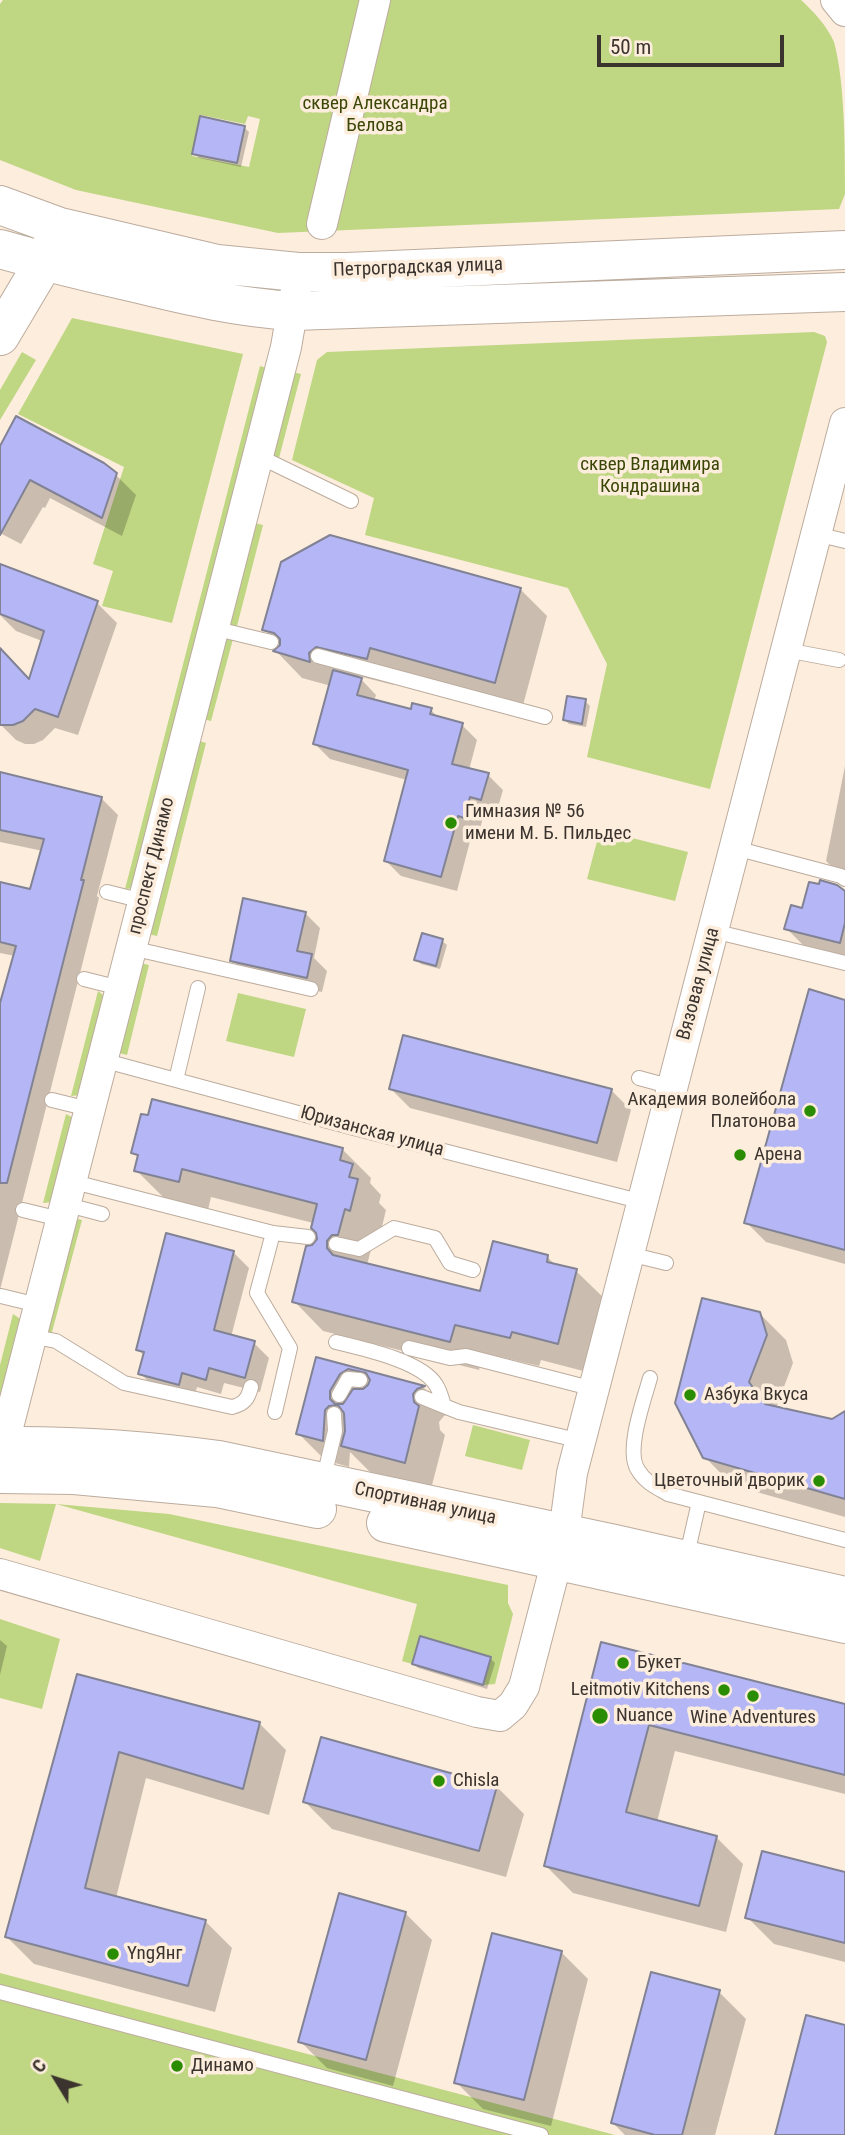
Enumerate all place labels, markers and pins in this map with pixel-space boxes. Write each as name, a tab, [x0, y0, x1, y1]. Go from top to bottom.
place label: Гимназия № 56 имени М. Б. Пильдес	[465, 801, 631, 845]
marker: Гимназия № 56 имени М. Б. Пильдес	[443, 815, 459, 831]
place label: Академия волейбола Платонова	[628, 1089, 796, 1133]
marker: Академия волейбола Платонова	[802, 1103, 818, 1119]
place label: Арена	[754, 1144, 802, 1166]
marker: Арена	[732, 1147, 748, 1163]
place label: Азбука Вкуса	[704, 1384, 808, 1406]
marker: Азбука Вкуса	[682, 1387, 698, 1403]
place label: Цветочный дворик	[654, 1470, 805, 1492]
marker: Цветочный дворик	[811, 1473, 827, 1489]
place label: Букет	[637, 1652, 681, 1674]
marker: Букет	[615, 1655, 631, 1671]
place label: Leitmotiv Kitchens	[571, 1679, 710, 1701]
marker: Leitmotiv Kitchens	[716, 1682, 732, 1698]
marker: Wine Adventures	[745, 1688, 761, 1704]
place label: Nuance	[616, 1705, 673, 1727]
marker: Nuance	[590, 1706, 610, 1726]
place label: Wine Adventures	[690, 1707, 816, 1729]
place label: Chisla	[453, 1770, 499, 1792]
marker: Chisla	[431, 1773, 447, 1789]
place label: YngЯнг	[127, 1943, 183, 1965]
marker: YngЯнг	[105, 1946, 121, 1962]
place label: Динамо	[191, 2055, 254, 2077]
marker: Динамо	[169, 2058, 185, 2074]

